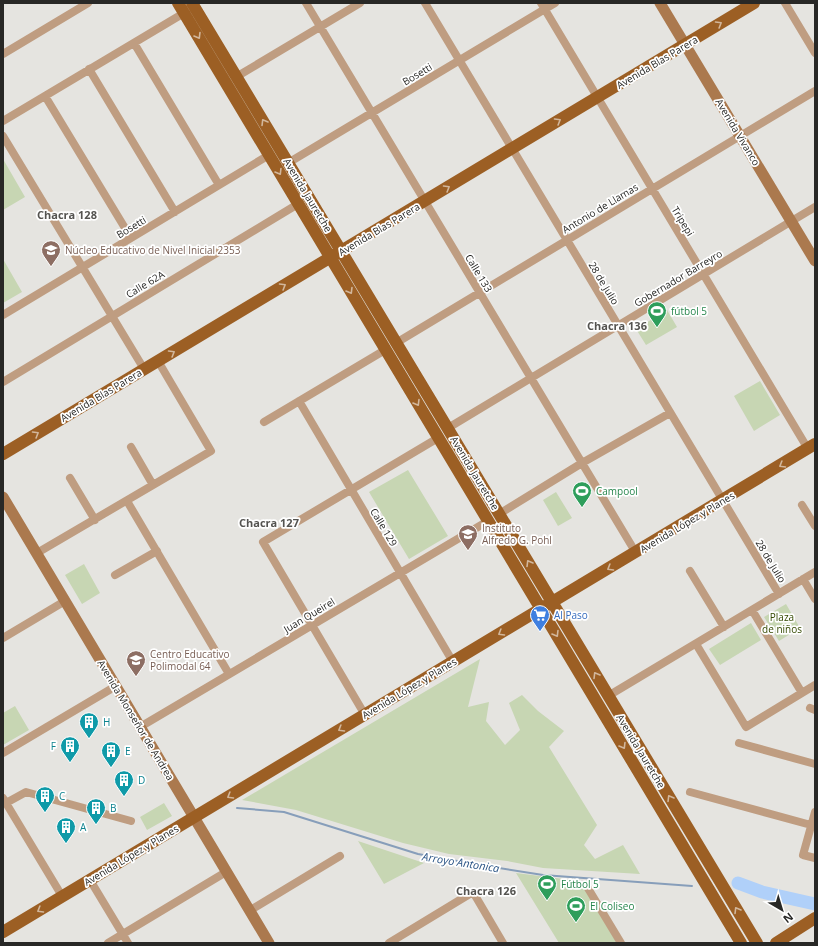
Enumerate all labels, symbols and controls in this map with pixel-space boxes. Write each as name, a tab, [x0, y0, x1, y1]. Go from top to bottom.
one-way arrow	[715, 22, 722, 29]
one-way arrow	[193, 32, 200, 39]
street label: Avenida Blas Parera	[614, 32, 700, 92]
street label: Bosetti	[399, 60, 435, 88]
street label: Avenida Vivanco	[712, 96, 764, 168]
one-way arrow	[261, 119, 268, 126]
one-way arrow	[554, 119, 561, 126]
street label: Avenida Jauretche	[280, 155, 336, 235]
one-way arrow	[274, 168, 281, 175]
street label: Antonio de Llamas	[559, 180, 641, 236]
one-way arrow	[443, 186, 450, 193]
street label: Avenida Blas Parera	[336, 199, 422, 259]
street label: Tripepi	[669, 203, 697, 239]
district label: Chacra 128	[37, 207, 97, 222]
street label: Bosetti	[113, 213, 149, 241]
school or university icon: Núcleo Educativo de Nivel Inicial 2353	[40, 239, 62, 267]
place label: Núcleo Educativo de Nivel Inicial 2353	[65, 243, 241, 257]
street label: Gobernador Barreyro	[631, 246, 725, 310]
street label: Calle 133	[462, 251, 496, 295]
street label: 28 de Julio	[586, 259, 622, 307]
street label: Calle 62A	[123, 267, 168, 301]
one-way arrow	[279, 283, 286, 290]
one-way arrow	[346, 287, 353, 294]
sports icon: fútbol 5	[646, 300, 668, 328]
place label: fútbol 5	[671, 304, 707, 318]
district label: Chacra 136	[587, 318, 647, 333]
one-way arrow	[168, 350, 175, 357]
street label: Avenida Blas Parera	[58, 365, 144, 425]
one-way arrow	[412, 399, 420, 406]
one-way arrow	[32, 431, 39, 438]
street label: Avenida Jauretche	[447, 433, 503, 513]
one-way arrow	[779, 460, 786, 467]
sports icon: Campool	[571, 480, 593, 508]
place label: Campool	[596, 484, 638, 498]
street label: Avenida López y Planes	[637, 488, 737, 556]
street label: Calle 129	[367, 505, 401, 549]
district label: Chacra 127	[239, 515, 299, 530]
place label: Instituto Alfredo G. Pohl	[482, 521, 552, 547]
school or university icon: Instituto Alfredo G. Pohl	[457, 523, 479, 551]
street label: 28 de Julio	[753, 537, 789, 585]
one-way arrow	[526, 560, 533, 567]
one-way arrow	[607, 563, 614, 570]
street label: Juan Queirel	[280, 594, 337, 636]
supermarket icon: Al Paso	[529, 604, 551, 632]
place label: Al Paso	[554, 608, 588, 622]
park label: Plaza de niños	[762, 610, 802, 636]
one-way arrow	[498, 629, 505, 636]
one-way arrow	[551, 630, 558, 637]
place label: Centro Educativo Polimodal 64	[150, 647, 230, 673]
school or university icon: Centro Educativo Polimodal 64	[125, 649, 147, 677]
street label: Avenida López y Planes	[359, 654, 459, 722]
street label: Avenida Monseñor de Andrea	[94, 657, 178, 783]
one-way arrow	[593, 672, 600, 679]
building icon: H	[78, 711, 100, 739]
street label: Avenida Jauretche	[613, 711, 669, 791]
place label: H	[103, 715, 110, 729]
one-way arrow	[338, 724, 345, 732]
building icon: F	[59, 735, 81, 763]
place label: F	[51, 739, 56, 753]
building icon: E	[100, 740, 122, 768]
one-way arrow	[618, 742, 625, 749]
place label: E	[125, 744, 131, 758]
building icon: D	[113, 769, 135, 797]
place label: D	[138, 773, 145, 787]
building icon: C	[34, 785, 56, 813]
place label: C	[59, 789, 65, 803]
one-way arrow	[227, 791, 234, 798]
one-way arrow	[667, 795, 674, 802]
building icon: B	[85, 797, 107, 825]
place label: B	[110, 801, 116, 815]
building icon: A	[55, 816, 77, 844]
place label: A	[80, 820, 87, 834]
street label: Avenida López y Planes	[81, 821, 181, 889]
water label: Arroyo Antonica	[420, 848, 501, 875]
sports icon: Fútbol 5	[536, 873, 558, 901]
place label: Fútbol 5	[561, 877, 599, 891]
district label: Chacra 126	[456, 883, 516, 898]
north arrow	[762, 890, 802, 930]
sports icon: El Coliseo	[565, 895, 587, 923]
place label: El Coliseo	[590, 899, 634, 913]
one-way arrow	[37, 905, 44, 912]
one-way arrow	[734, 907, 741, 914]
text: N	[780, 910, 797, 927]

